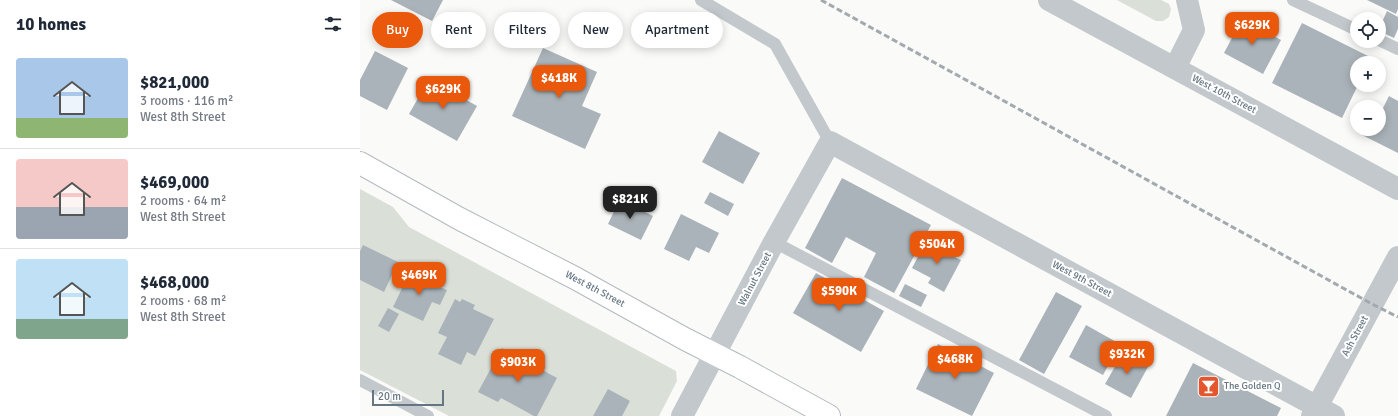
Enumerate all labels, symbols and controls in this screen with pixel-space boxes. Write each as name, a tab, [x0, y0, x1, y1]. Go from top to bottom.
chip: Buy	[372, 12, 423, 48]
chip: Rent	[431, 12, 486, 48]
chip: Filters	[494, 12, 560, 48]
chip: New	[568, 12, 623, 48]
chip: Apartment	[631, 12, 723, 48]
pin: $629K	[1224, 12, 1280, 46]
map controls	[1350, 12, 1386, 136]
button: locate	[1350, 12, 1386, 48]
icon: filters	[322, 13, 344, 35]
text: 10 homes	[16, 14, 86, 35]
text: $629K	[1234, 17, 1270, 33]
button: +	[1350, 56, 1386, 92]
pin: $418K	[531, 65, 587, 99]
text: $418K	[541, 70, 577, 86]
text: $821,000	[140, 72, 209, 93]
street label: West 10th Street	[1190, 72, 1259, 116]
icon: home	[48, 74, 96, 122]
pin: $629K	[415, 76, 471, 110]
text: $629K	[425, 81, 461, 97]
text: 3 rooms · 116 m²	[140, 93, 233, 109]
button: −	[1350, 100, 1386, 136]
text: West 8th Street	[140, 109, 226, 125]
text: $469,000	[140, 172, 209, 193]
icon: home	[48, 175, 96, 223]
pin: $821K	[602, 186, 658, 220]
text: $821K	[612, 191, 648, 207]
text: 2 rooms · 64 m²	[140, 193, 226, 209]
text: West 8th Street	[140, 209, 226, 225]
pin: $504K	[909, 231, 965, 265]
text: $504K	[919, 236, 955, 252]
street label: Walnut Street	[736, 250, 774, 308]
street label: West 9th Street	[1050, 258, 1114, 300]
pin: $469K	[391, 262, 447, 296]
text: $469K	[401, 267, 437, 283]
street label: West 8th Street	[563, 268, 627, 310]
text: $468,000	[140, 272, 209, 293]
icon: home	[48, 275, 96, 323]
pin: $590K	[811, 278, 867, 312]
text: $590K	[821, 283, 857, 299]
text: 2 rooms · 68 m²	[140, 293, 226, 309]
text: West 8th Street	[140, 309, 226, 325]
street label: Ash Street	[1339, 313, 1371, 358]
pin: $932K	[1099, 341, 1155, 375]
pin: $468K	[927, 346, 983, 380]
text: $932K	[1109, 346, 1145, 362]
pin: $903K	[490, 349, 546, 383]
text: $468K	[937, 351, 973, 367]
text: $903K	[500, 354, 536, 370]
bar icon: The Golden Q	[1196, 373, 1222, 399]
place label: The Golden Q	[1224, 380, 1281, 392]
scale bar	[372, 388, 444, 407]
text: 20 m	[378, 390, 401, 403]

